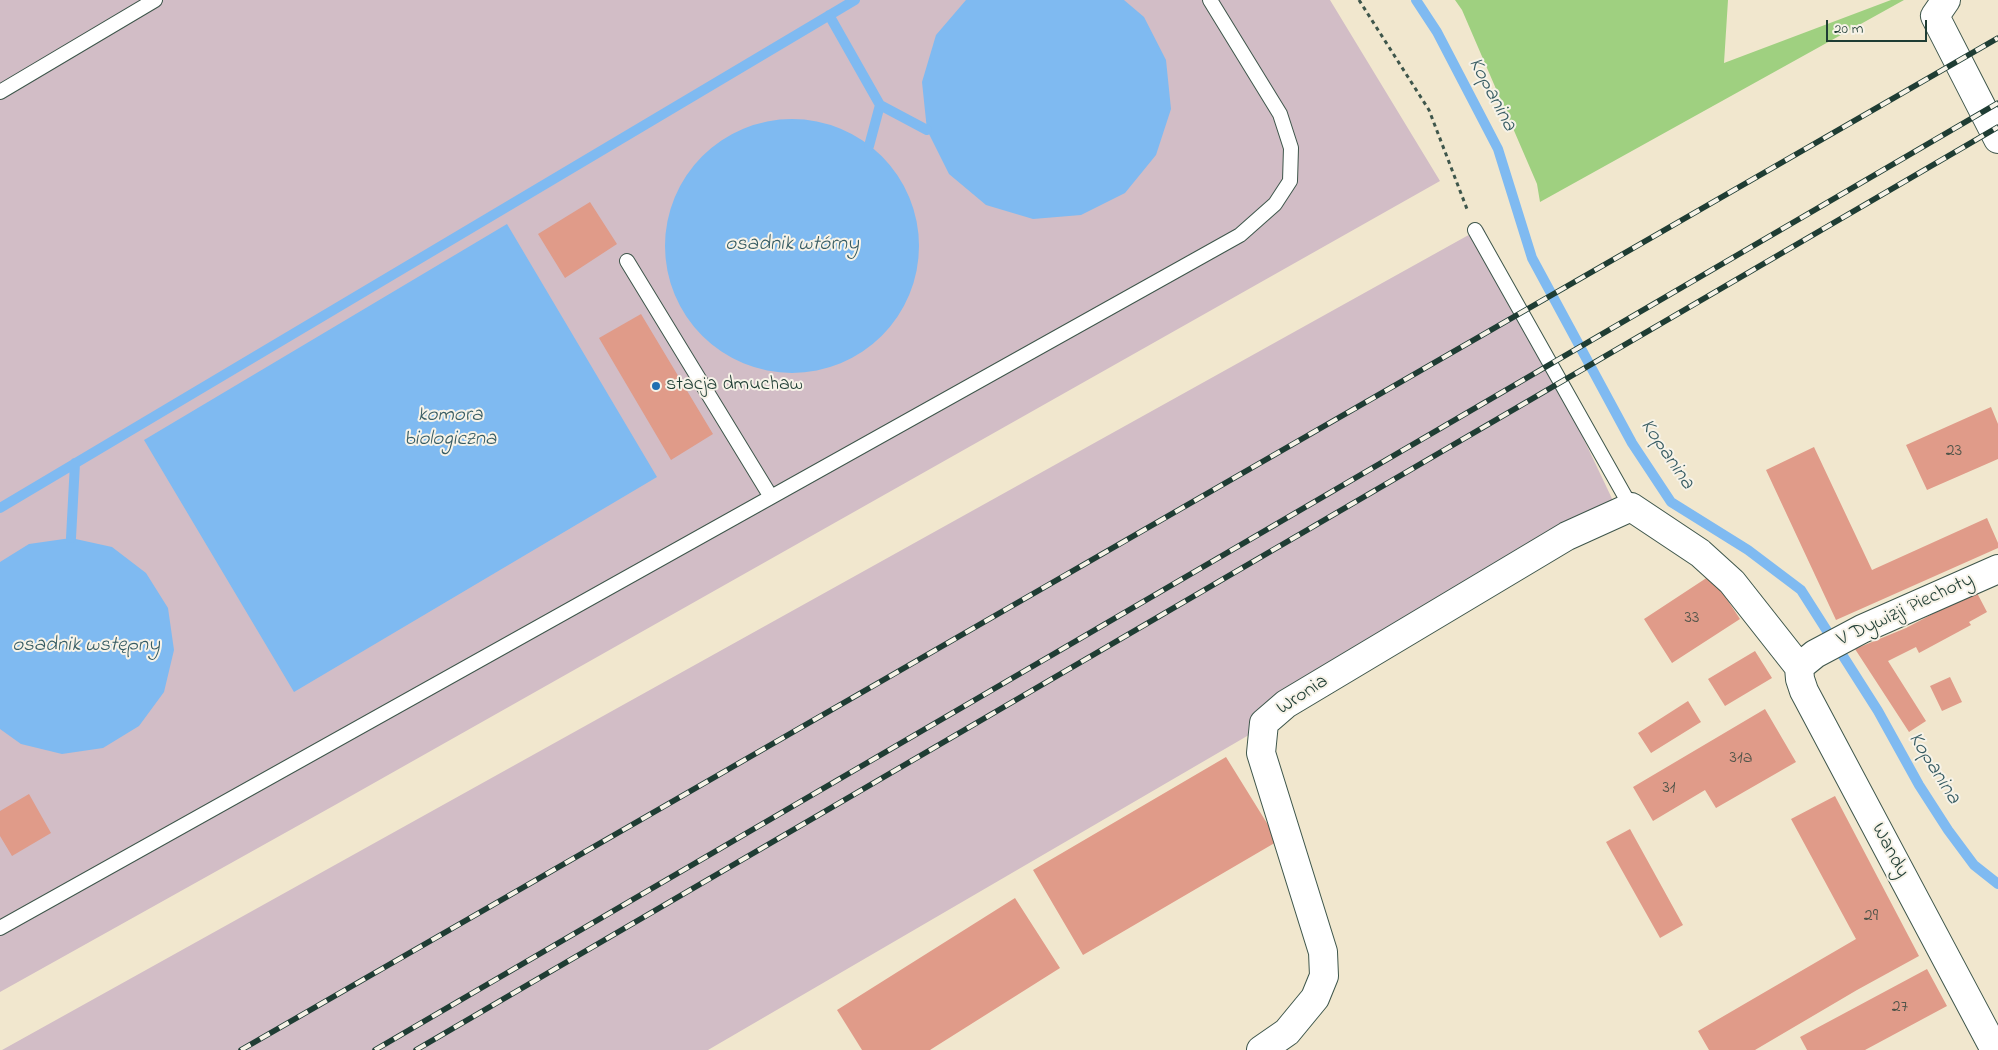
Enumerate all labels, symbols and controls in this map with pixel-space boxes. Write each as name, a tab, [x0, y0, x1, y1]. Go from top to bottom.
scale bar	[1828, 10, 1929, 42]
text: 20 m	[1834, 18, 1863, 40]
water label: Kopanina	[1461, 54, 1521, 136]
water label: osadnik wtórny	[725, 233, 859, 259]
place label: stacja dmuchaw	[666, 374, 803, 398]
marker: stacja dmuchaw	[650, 380, 662, 392]
water label: komora biologiczna	[404, 404, 496, 454]
water label: Kopanina	[1633, 415, 1699, 495]
house number: 23	[1946, 441, 1962, 463]
street label: V Dywizji Piechoty	[1834, 569, 1978, 653]
house number: 33	[1685, 608, 1699, 630]
water label: osadnik wstępny	[12, 634, 160, 660]
street label: Wronia	[1273, 671, 1333, 721]
water label: Kopanina	[1901, 729, 1965, 809]
house number: 31a	[1730, 748, 1752, 770]
house number: 31	[1662, 778, 1676, 800]
street label: Wandy	[1865, 820, 1913, 882]
house number: 29	[1864, 906, 1878, 928]
house number: 27	[1892, 997, 1908, 1019]

